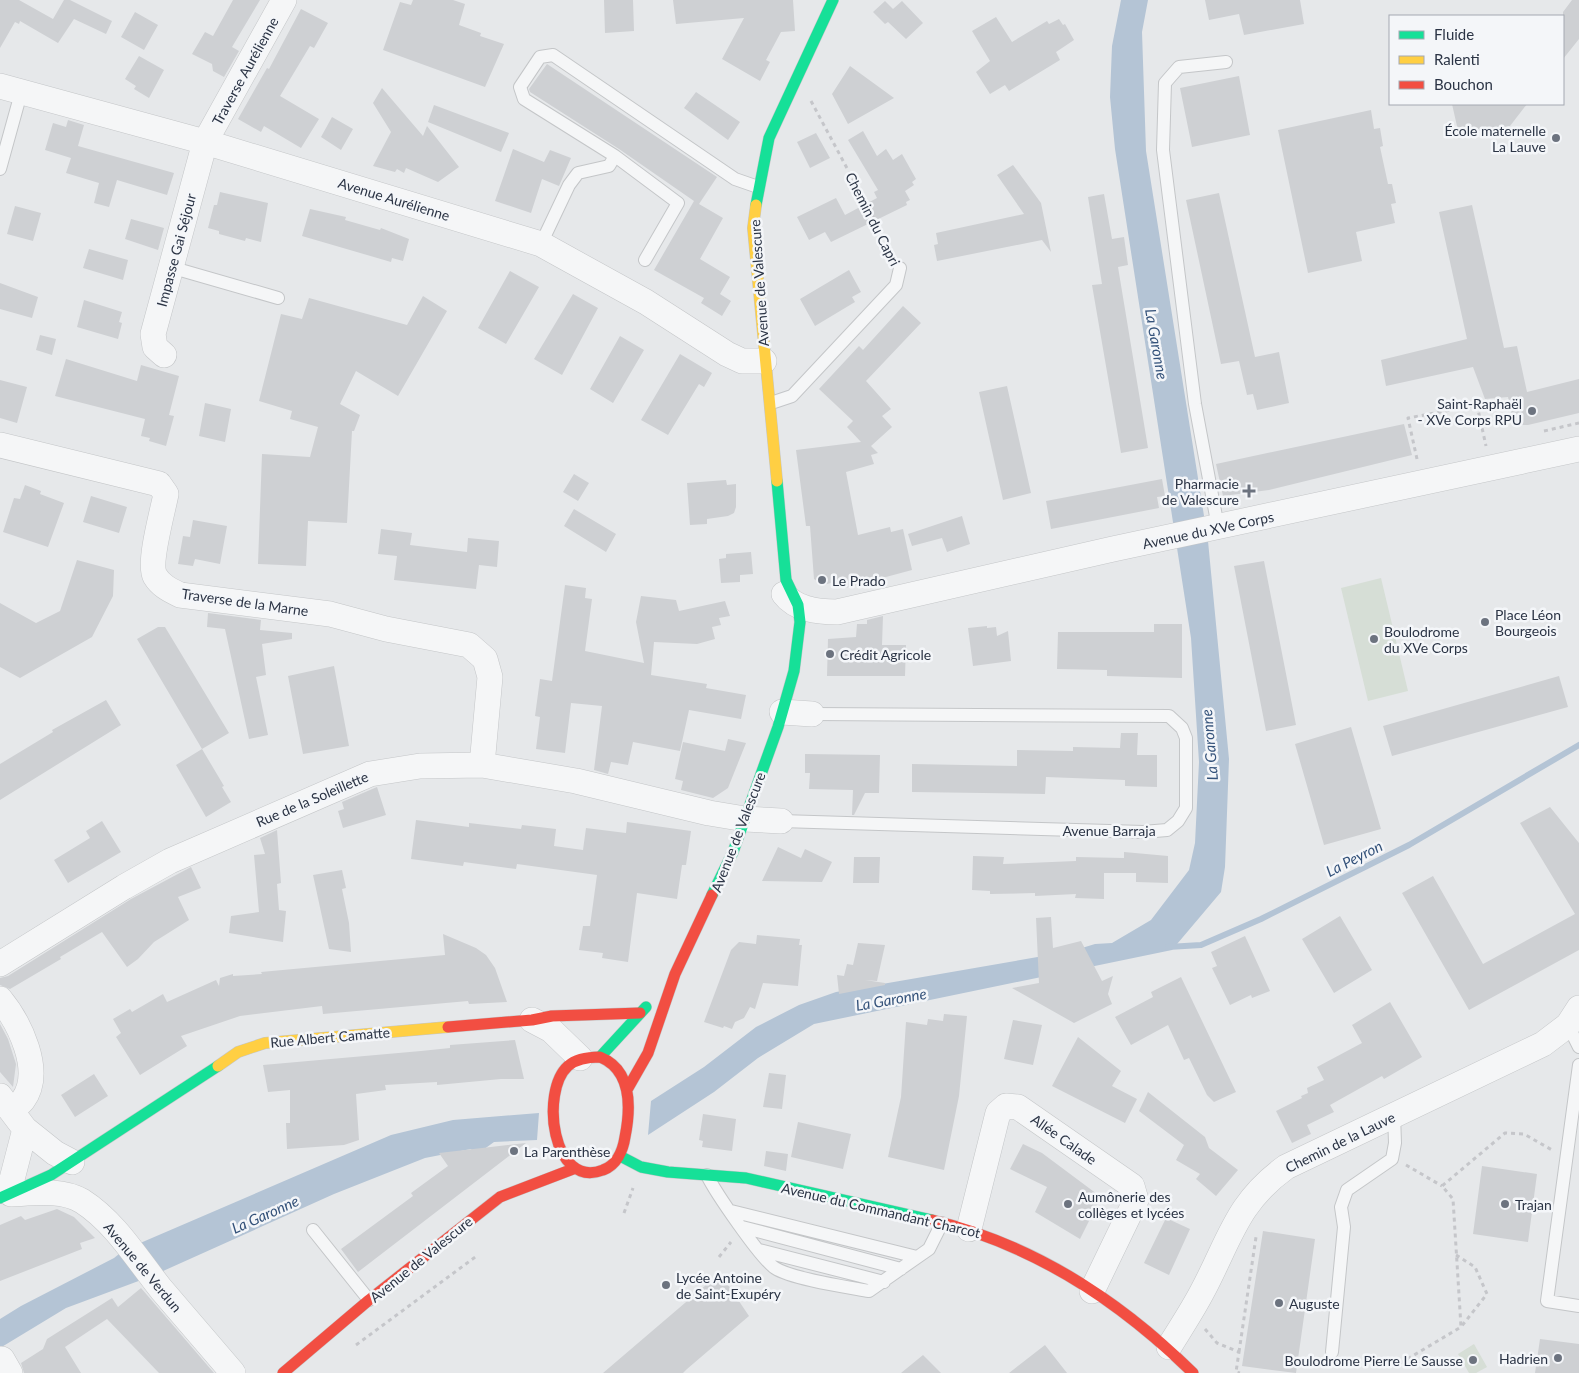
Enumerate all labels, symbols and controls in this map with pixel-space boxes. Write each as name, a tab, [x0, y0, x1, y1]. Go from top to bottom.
street label: Traverse Aurélienne	[208, 14, 282, 128]
legend	[1389, 15, 1564, 105]
text: Fluide	[1434, 25, 1474, 43]
text: Ralenti	[1434, 50, 1480, 68]
text: Bouchon	[1434, 75, 1493, 93]
place label: École maternelle La Lauve	[1444, 122, 1546, 155]
marker: École maternelle La Lauve	[1550, 132, 1562, 144]
street label: Chemin du Capri	[842, 169, 904, 269]
street label: Avenue Aurélienne	[336, 174, 452, 224]
street label: Impasse Gai Séjour	[153, 192, 199, 308]
street label: Avenue de Valescure	[746, 219, 772, 347]
water label: La Garonne	[1142, 307, 1172, 381]
place label: Saint-Raphaël - XVe Corps RPU	[1418, 395, 1522, 428]
marker: Saint-Raphaël - XVe Corps RPU	[1526, 405, 1538, 417]
place label: Pharmacie de Valescure	[1162, 475, 1239, 508]
marker: Pharmacie de Valescure	[1243, 485, 1255, 497]
street label: Avenue du XVe Corps	[1141, 508, 1275, 552]
place label: Le Prado	[832, 572, 886, 589]
marker: Le Prado	[816, 574, 828, 586]
street label: Traverse de la Marne	[181, 585, 309, 619]
place label: Place Léon Bourgeois	[1495, 606, 1561, 639]
marker: Place Léon Bourgeois	[1479, 616, 1491, 628]
place label: Boulodrome du XVe Corps	[1384, 623, 1468, 656]
marker: Boulodrome du XVe Corps	[1368, 633, 1380, 645]
place label: Crédit Agricole	[840, 646, 931, 663]
marker: Crédit Agricole	[824, 648, 836, 660]
water label: La Garonne	[1197, 709, 1221, 781]
street label: Rue de la Soleillette	[253, 768, 371, 830]
street label: Avenue de Valescure	[707, 770, 769, 894]
street label: Avenue Barraja	[1062, 822, 1156, 839]
water label: La Peyron	[1323, 836, 1385, 880]
water label: La Garonne	[854, 984, 928, 1014]
street label: Rue Albert Camatte	[269, 1023, 391, 1051]
street label: Chemin de la Lauve	[1282, 1108, 1398, 1176]
street label: Allée Calade	[1028, 1110, 1100, 1168]
place label: La Parenthèse	[524, 1143, 610, 1160]
marker: La Parenthèse	[508, 1145, 520, 1157]
street label: Avenue du Commandant Charcot	[780, 1179, 982, 1241]
place label: Aumônerie des collèges et lycées	[1078, 1188, 1184, 1221]
water label: La Garonne	[229, 1191, 301, 1237]
place label: Trajan	[1515, 1196, 1552, 1213]
marker: Aumônerie des collèges et lycées	[1062, 1198, 1074, 1210]
marker: Trajan	[1499, 1198, 1511, 1210]
street label: Avenue de Valescure	[366, 1212, 476, 1306]
street label: Avenue de Verdun	[100, 1219, 186, 1315]
place label: Lycée Antoine de Saint-Exupéry	[676, 1269, 782, 1302]
marker: Lycée Antoine de Saint-Exupéry	[660, 1279, 672, 1291]
place label: Auguste	[1289, 1295, 1340, 1312]
marker: Auguste	[1273, 1297, 1285, 1309]
place label: Hadrien	[1499, 1350, 1548, 1367]
place label: Boulodrome Pierre Le Sausse	[1285, 1352, 1463, 1369]
marker: Hadrien	[1552, 1352, 1564, 1364]
marker: Boulodrome Pierre Le Sausse	[1467, 1354, 1479, 1366]

